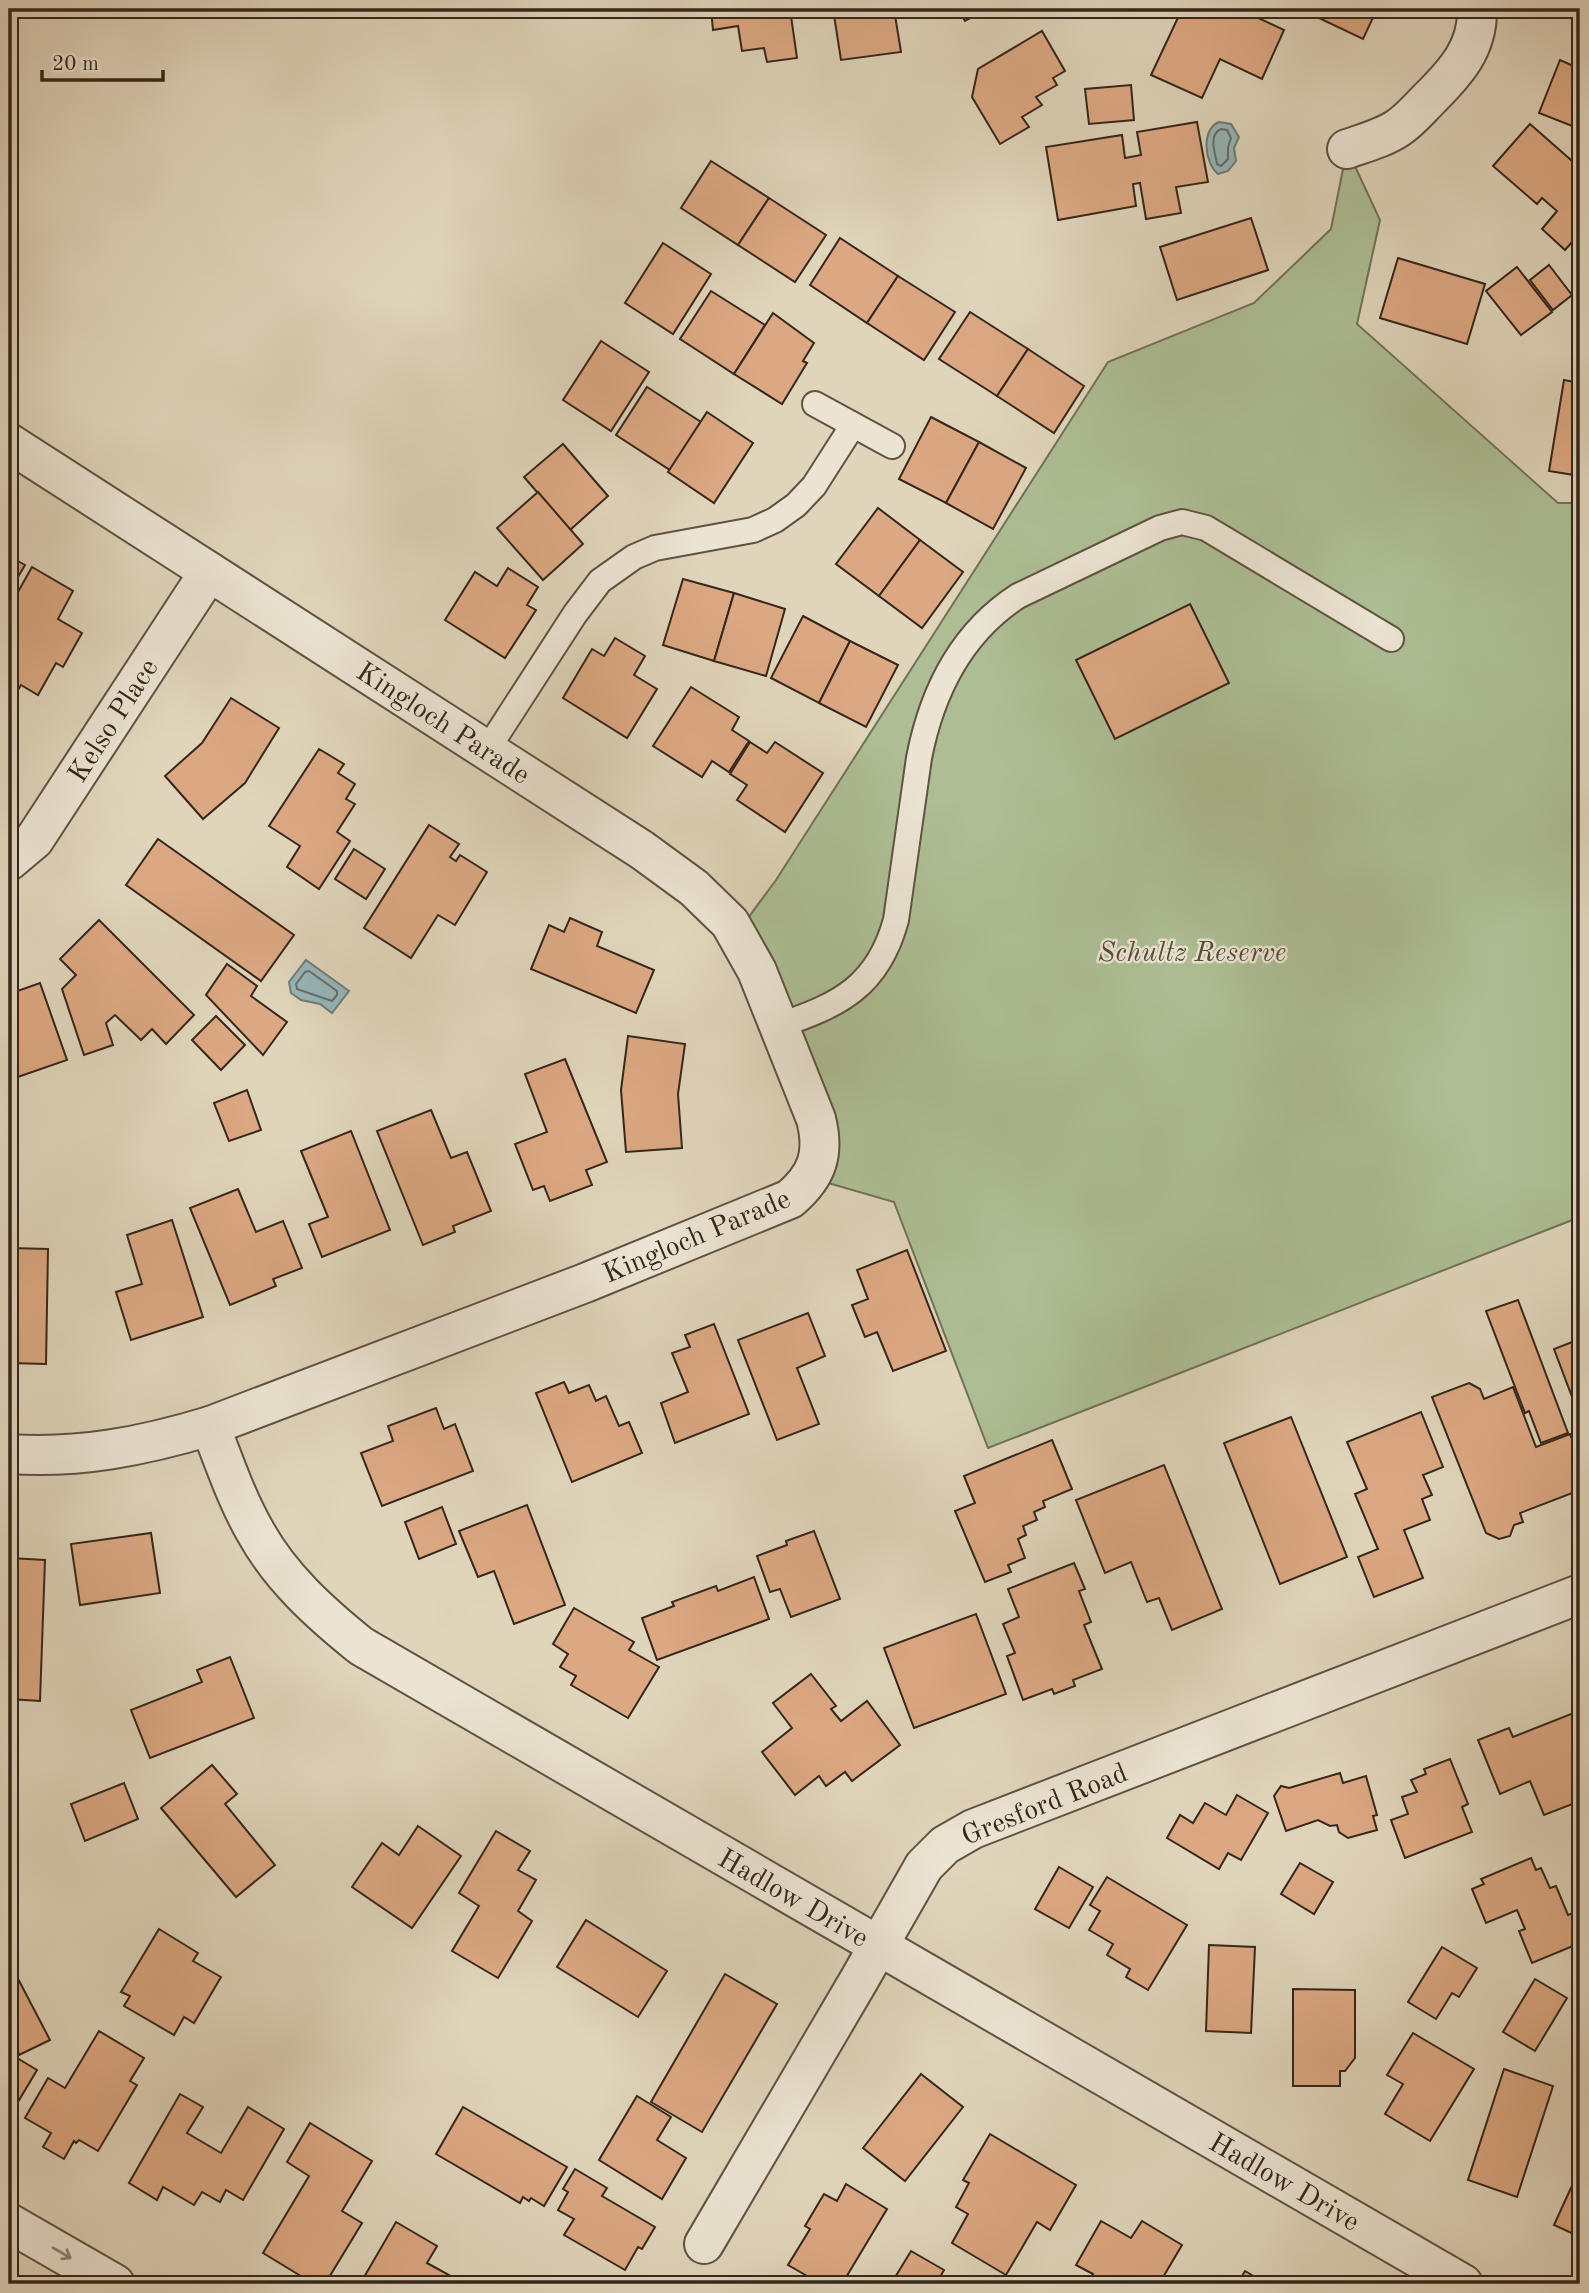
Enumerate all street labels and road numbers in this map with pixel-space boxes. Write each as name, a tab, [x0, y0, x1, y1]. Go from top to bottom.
street label: Kelso Place	[64, 655, 165, 788]
street label: Kingloch Parade	[351, 658, 534, 791]
street label: Kingloch Parade	[600, 1186, 795, 1290]
street label: Gresford Road	[958, 1760, 1132, 1852]
street label: Hadlow Drive	[713, 1845, 872, 1954]
street label: Hadlow Drive	[1204, 2129, 1363, 2238]

